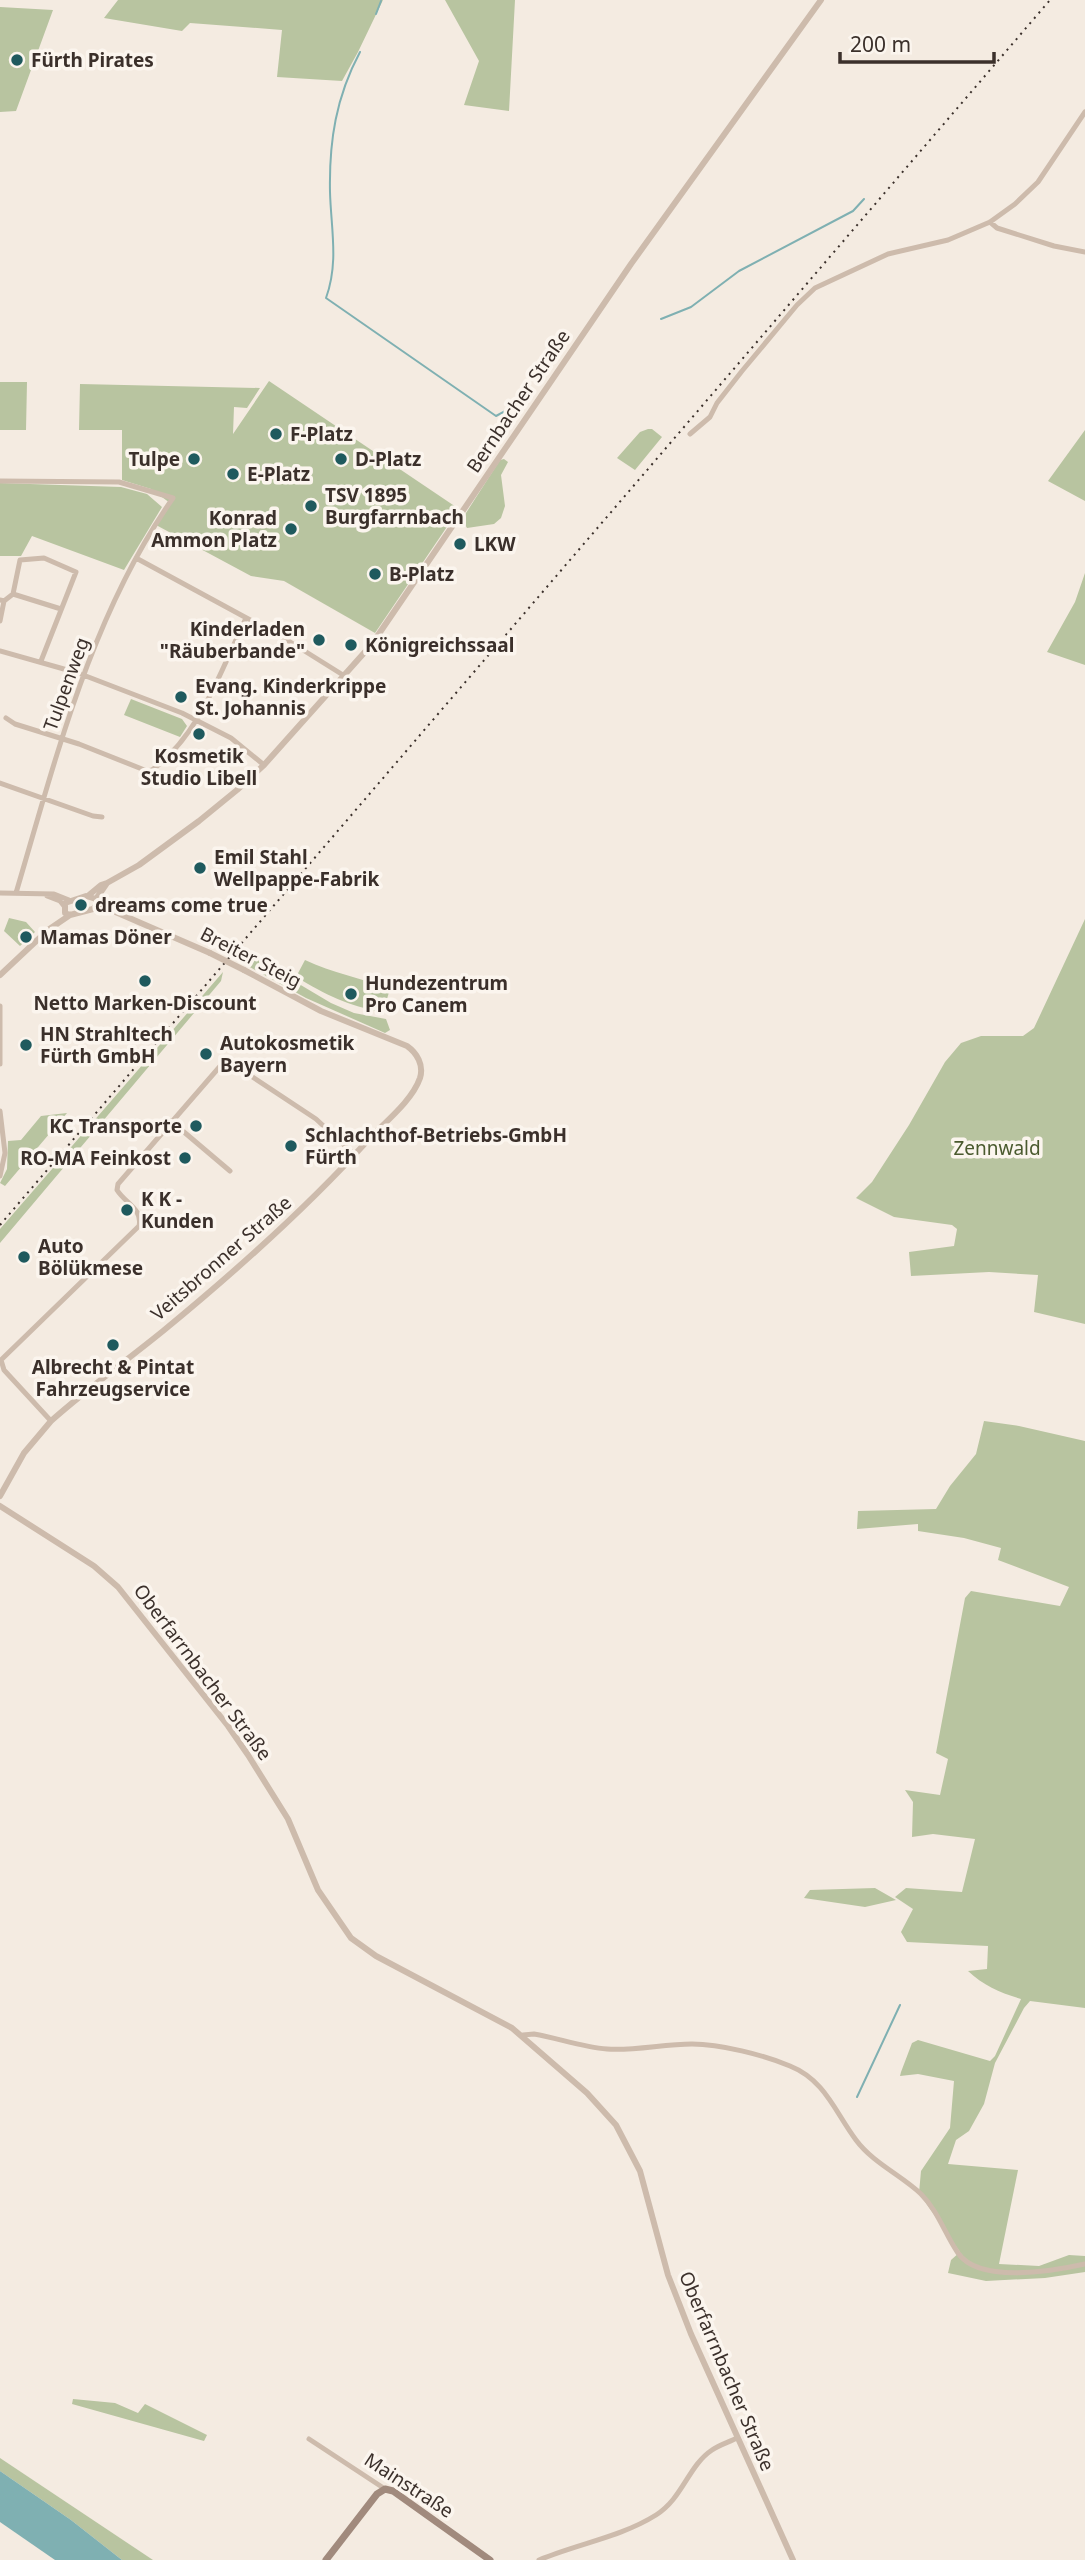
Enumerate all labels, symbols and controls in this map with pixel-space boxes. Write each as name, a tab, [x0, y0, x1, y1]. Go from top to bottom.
scale bar	[840, 21, 994, 65]
text: 200 m	[850, 30, 911, 58]
place label: Fürth Pirates	[31, 47, 154, 73]
marker: Fürth Pirates	[9, 52, 25, 68]
street label: Bernbacher Straße	[460, 324, 576, 478]
place label: F-Platz	[290, 421, 353, 447]
marker: F-Platz	[268, 426, 284, 442]
place label: Tulpe	[129, 446, 180, 472]
place label: D-Platz	[355, 446, 421, 472]
marker: Tulpe	[186, 451, 202, 467]
marker: D-Platz	[333, 451, 349, 467]
place label: E-Platz	[247, 461, 310, 487]
marker: E-Platz	[225, 466, 241, 482]
place label: TSV 1895 Burgfarrnbach	[325, 482, 464, 530]
marker: TSV 1895 Burgfarrnbach	[303, 498, 319, 514]
place label: Konrad Ammon Platz	[151, 505, 277, 553]
marker: Konrad Ammon Platz	[283, 521, 299, 537]
place label: LKW	[474, 531, 516, 557]
marker: LKW	[452, 536, 468, 552]
place label: B-Platz	[389, 561, 454, 587]
marker: B-Platz	[367, 566, 383, 582]
place label: Kinderladen "Räuberbande"	[160, 616, 305, 664]
marker: Kinderladen "Räuberbande"	[311, 632, 327, 648]
place label: Königreichssaal	[365, 632, 514, 658]
street label: Tulpenweg	[37, 634, 95, 734]
marker: Königreichssaal	[343, 637, 359, 653]
place label: Evang. Kinderkrippe St. Johannis	[195, 673, 386, 721]
marker: Evang. Kinderkrippe St. Johannis	[173, 689, 189, 705]
marker: Kosmetik Studio Libell	[191, 726, 207, 742]
place label: Kosmetik Studio Libell	[141, 743, 257, 791]
place label: Emil Stahl Wellpappe-Fabrik	[214, 844, 379, 892]
marker: Emil Stahl Wellpappe-Fabrik	[192, 860, 208, 876]
place label: dreams come true	[95, 892, 268, 918]
marker: dreams come true	[73, 897, 89, 913]
street label: Breiter Steig	[196, 920, 306, 994]
place label: Mamas Döner	[40, 924, 172, 950]
marker: Mamas Döner	[18, 929, 34, 945]
place label: Hundezentrum Pro Canem	[365, 970, 508, 1018]
marker: Netto Marken-Discount	[137, 973, 153, 989]
marker: Hundezentrum Pro Canem	[343, 986, 359, 1002]
place label: Netto Marken-Discount	[33, 990, 257, 1016]
place label: HN Strahltech Fürth GmbH	[40, 1021, 173, 1069]
place label: Autokosmetik Bayern	[220, 1030, 355, 1078]
marker: HN Strahltech Fürth GmbH	[18, 1037, 34, 1053]
marker: Autokosmetik Bayern	[198, 1046, 214, 1062]
place label: KC Transporte	[49, 1113, 182, 1139]
marker: KC Transporte	[188, 1118, 204, 1134]
place label: Schlachthof-Betriebs-GmbH Fürth	[305, 1122, 567, 1170]
park label: Zennwald	[953, 1135, 1041, 1161]
marker: Schlachthof-Betriebs-GmbH Fürth	[283, 1138, 299, 1154]
place label: RO-MA Feinkost	[20, 1145, 171, 1171]
marker: RO-MA Feinkost	[177, 1150, 193, 1166]
place label: K K - Kunden	[141, 1186, 214, 1234]
street label: Veitsbronner Straße	[145, 1190, 297, 1326]
marker: K K - Kunden	[119, 1202, 135, 1218]
place label: Auto Bölükmese	[38, 1233, 143, 1281]
marker: Auto Bölükmese	[16, 1249, 32, 1265]
marker: Albrecht & Pintat Fahrzeugservice	[105, 1337, 121, 1353]
place label: Albrecht & Pintat Fahrzeugservice	[32, 1354, 194, 1402]
street label: Oberfarrnbacher Straße	[128, 1578, 278, 1766]
street label: Oberfarrnbacher Straße	[673, 2267, 781, 2475]
street label: Mainstraße	[359, 2447, 459, 2523]

